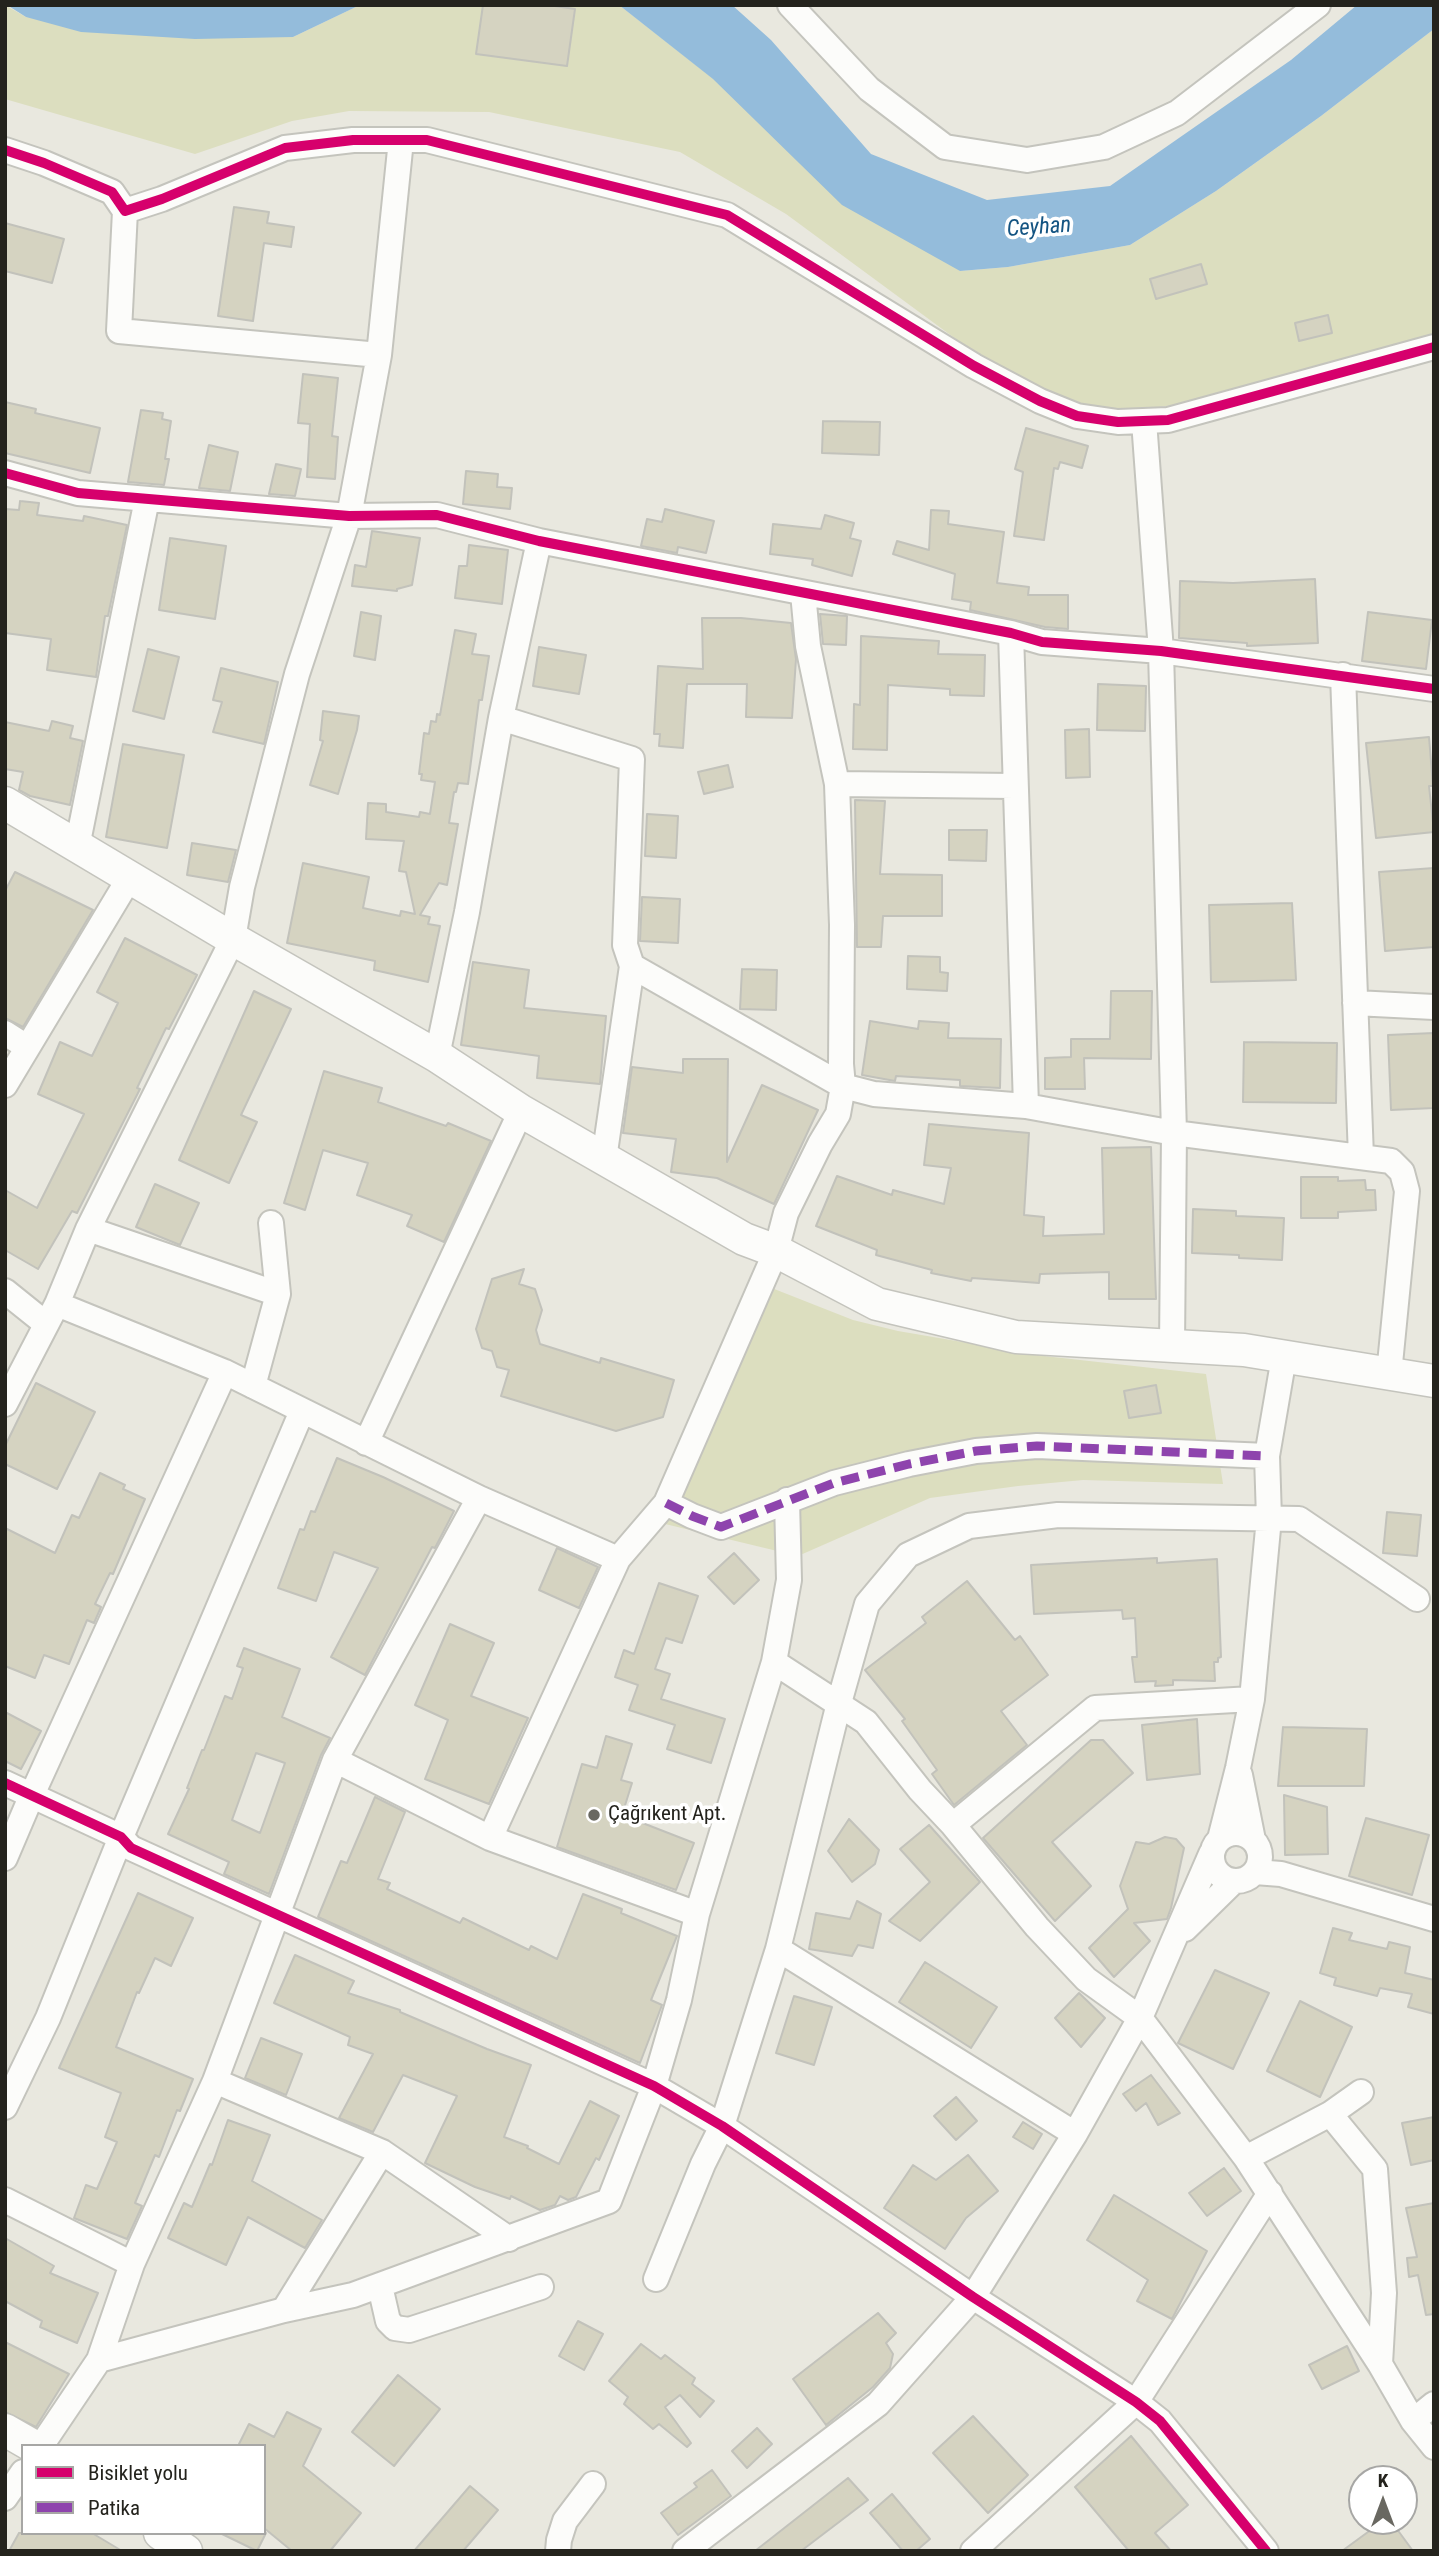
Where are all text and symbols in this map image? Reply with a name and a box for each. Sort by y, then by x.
water label: Ceyhan [1006,212,1072,244]
place label: Çağrıkent Apt. [608,1802,726,1828]
marker: Çağrıkent Apt. [586,1807,602,1823]
legend [21,2444,266,2535]
text: Bisiklet yolu [88,2461,188,2485]
north arrow [1348,2465,1418,2535]
text: K [1378,2469,1388,2492]
text: Patika [88,2496,140,2520]

